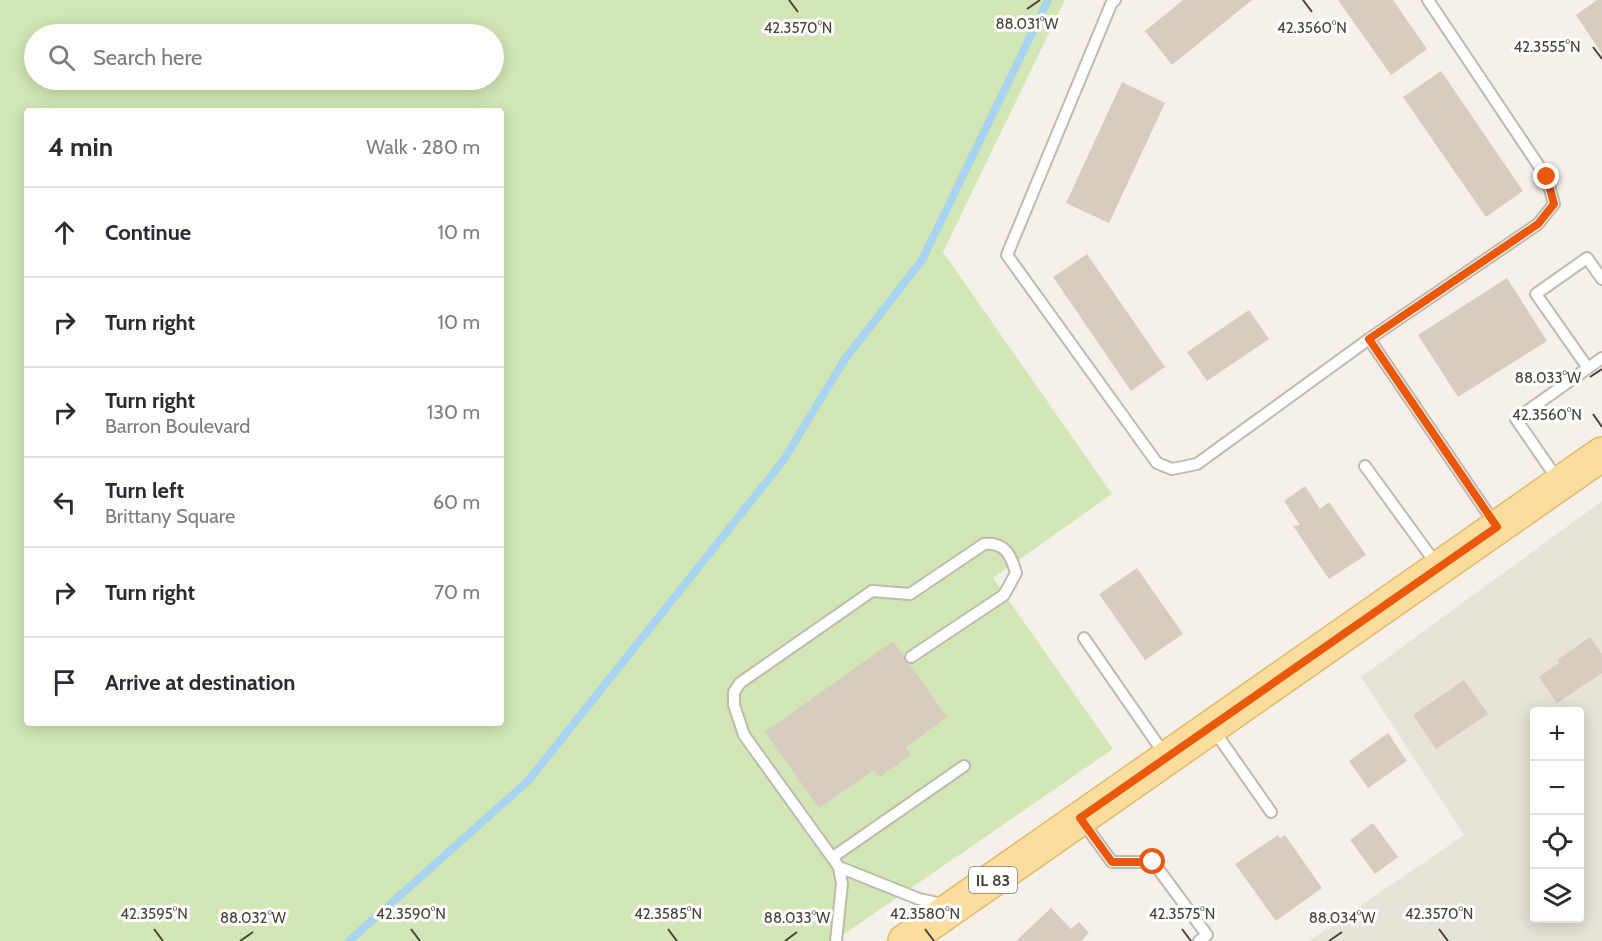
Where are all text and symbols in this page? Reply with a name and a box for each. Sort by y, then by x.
text: 88.031°W [995,15,1059,33]
text: 42.3570°N [764,19,832,37]
text: 42.3560°N [1277,19,1347,37]
search box [24,24,504,90]
text: 42.3555°N [1513,38,1581,56]
icon: search [45,41,78,74]
text: Search here [93,44,202,71]
text: 4 min [48,131,113,163]
text: Walk · 280 m [366,135,480,159]
route end [1533,163,1559,189]
icon: ahead [48,216,81,249]
text: Continue [105,219,191,246]
text: 10 m [437,220,480,244]
icon: right [48,306,81,339]
text: Turn right [105,309,195,336]
text: 10 m [437,310,480,334]
text: 88.033°W [1515,369,1582,387]
text: Turn right [105,387,195,414]
icon: right [48,396,81,429]
text: 130 m [427,400,480,424]
text: 42.3560°N [1512,406,1582,424]
text: Barron Boulevard [105,414,250,438]
text: Turn left [105,477,184,504]
icon: left [48,486,81,519]
text: 60 m [433,490,480,514]
text: Brittany Square [105,504,235,528]
icon: right [48,576,81,609]
text: Turn right [105,579,195,606]
text: 70 m [434,580,480,604]
icon: arrive [48,666,81,699]
text: Arrive at destination [105,669,295,696]
map controls [1530,707,1584,923]
button: + [1530,707,1584,761]
button: − [1530,761,1584,815]
button: locate [1530,815,1584,869]
route start [1139,848,1165,874]
road number: IL 83 [969,867,1017,893]
button: layers [1530,869,1584,923]
text: 42.3595°N [120,905,188,923]
text: 42.3590°N [376,905,446,923]
text: 42.3585°N [634,905,702,923]
text: 42.3580°N [890,905,960,923]
text: 42.3575°N [1149,905,1215,923]
text: 42.3570°N [1405,905,1473,923]
text: 88.032°W [220,909,287,927]
text: 88.033°W [764,909,831,927]
text: 88.034°W [1309,909,1376,927]

